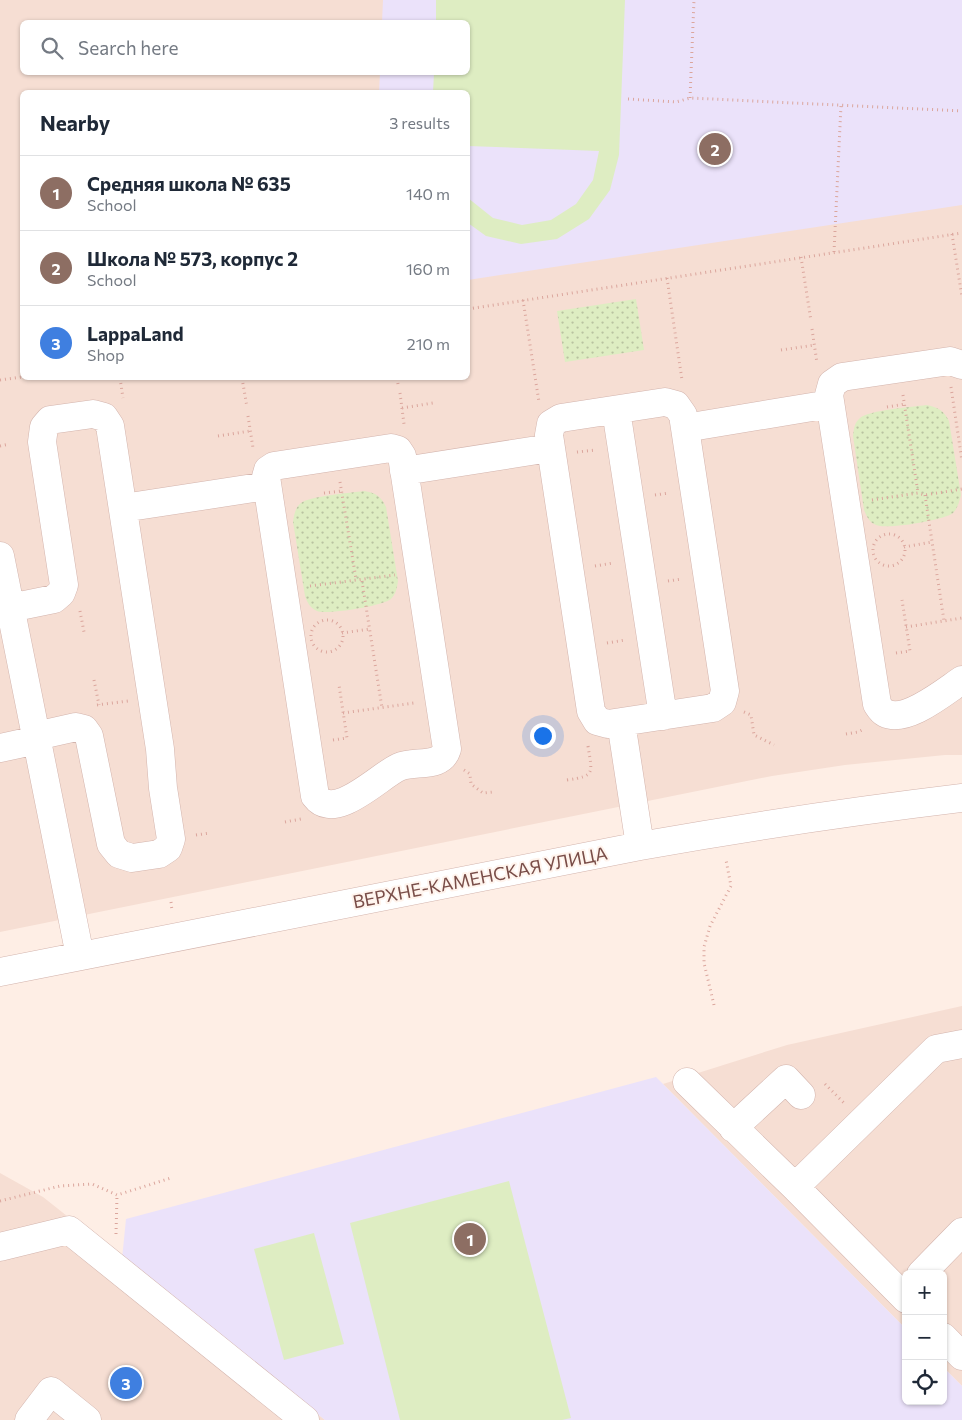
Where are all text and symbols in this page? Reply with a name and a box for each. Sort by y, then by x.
search box [20,20,470,75]
icon: search [38,34,66,62]
text: Search here [78,36,178,59]
text: Nearby [40,110,110,135]
text: 3 results [389,113,450,132]
pin: 2 [699,130,731,168]
text: Средняя школа № 635 [87,172,291,195]
text: 1 [52,184,60,203]
text: 140 m [406,184,450,203]
text: School [87,195,137,214]
text: Школа № 573, корпус 2 [87,247,298,270]
text: 2 [51,259,61,278]
text: 160 m [406,259,450,278]
text: School [87,270,137,289]
text: LappaLand [87,322,184,345]
text: 3 [51,334,61,353]
text: 210 m [407,334,450,353]
text: Shop [87,345,125,364]
your location [530,723,556,749]
street label: ВЕРХНЕ-КАМЕНСКАЯ УЛИЦА [351,841,609,913]
pin: 1 [454,1220,486,1258]
map controls [902,1270,947,1405]
button: + [902,1270,947,1315]
button: − [902,1315,947,1360]
button: locate [902,1360,947,1405]
pin: 3 [110,1364,142,1402]

